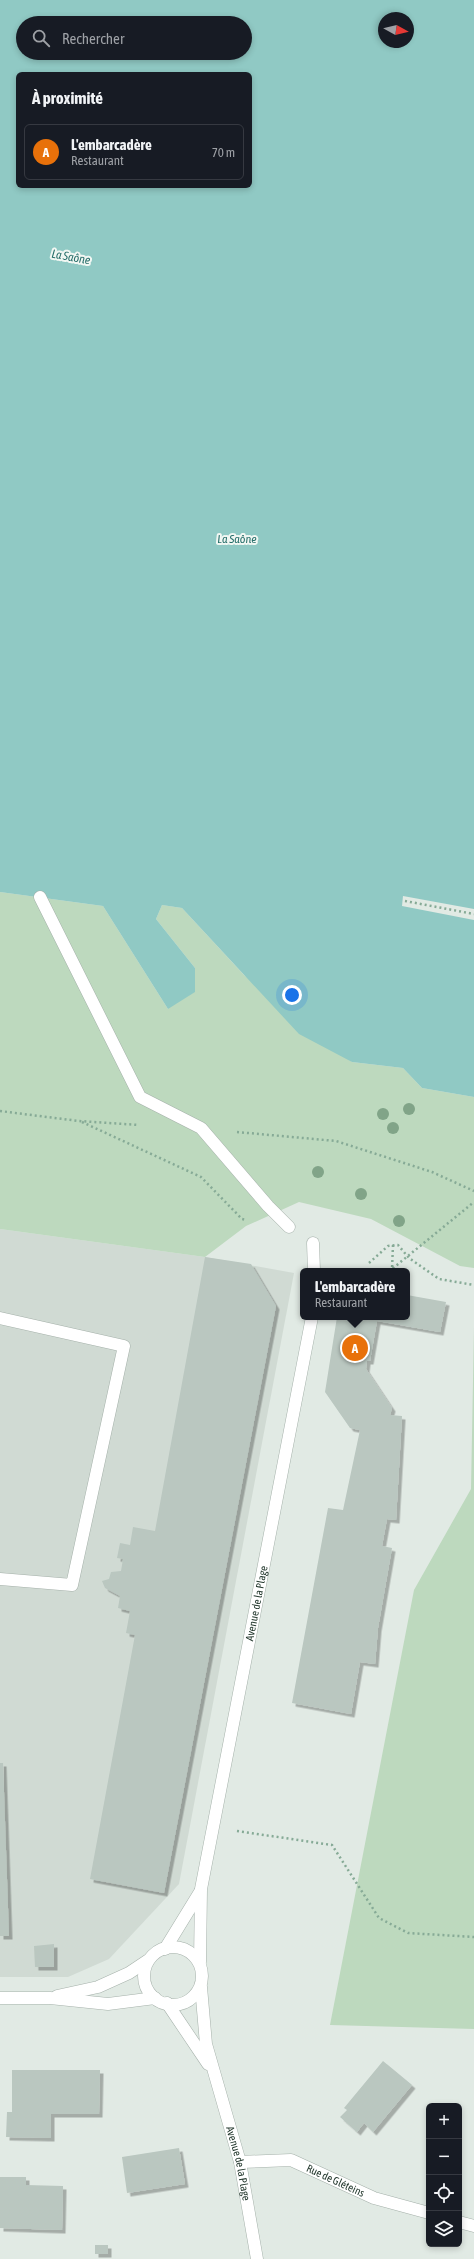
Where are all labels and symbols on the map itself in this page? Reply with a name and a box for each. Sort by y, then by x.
north arrow [378,12,414,48]
water label: La Saône [50,247,92,267]
water label: La Saône [217,532,257,546]
your location [282,985,302,1005]
pin: A [342,1333,368,1363]
street label: Avenue de la Plage [243,1565,270,1642]
street label: Avenue de la Plage [224,2125,253,2202]
street label: Rue de Gléteins [305,2162,367,2199]

